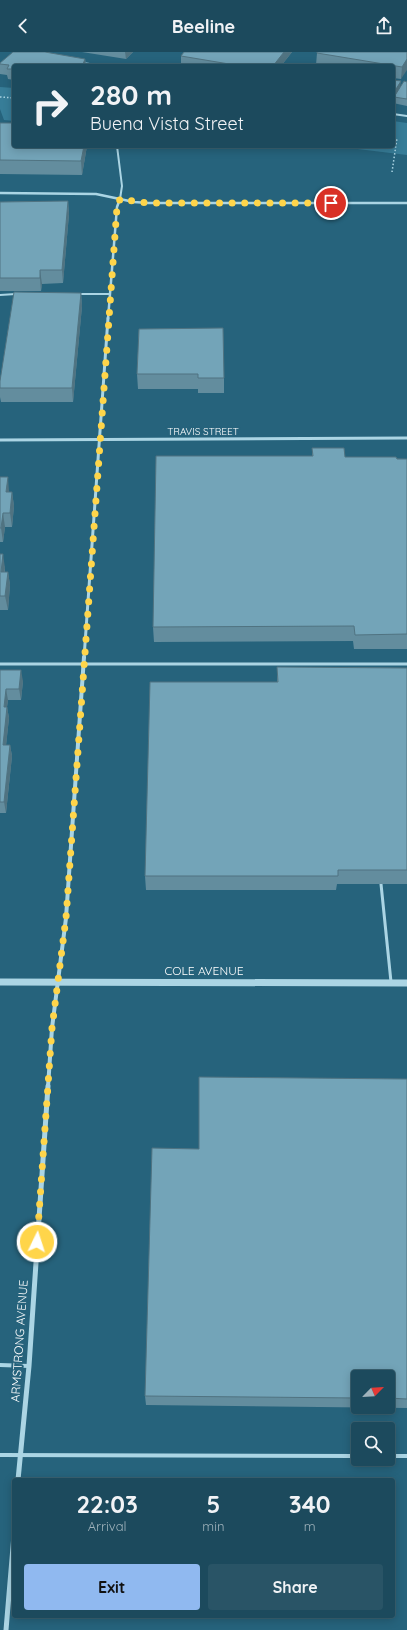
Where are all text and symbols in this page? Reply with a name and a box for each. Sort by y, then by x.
icon: back [12,15,34,37]
text: Beeline [172,15,235,38]
icon: share [373,15,395,37]
text: 280 m [90,77,172,112]
icon: right [24,80,76,132]
text: Buena Vista Street [90,112,244,135]
pin [314,186,348,220]
icon: arrive [320,192,342,214]
street label: TRAVIS STREET [167,425,239,438]
street label: COLE AVENUE [164,963,244,978]
position arrow [16,1221,58,1263]
street label: ARMSTRONG AVENUE [7,1279,31,1403]
north arrow [351,1370,395,1414]
map controls [351,1370,395,1466]
button: search [351,1422,395,1466]
text: 22:03 [76,1489,138,1519]
text: 5 [206,1489,220,1519]
text: 340 [289,1489,331,1519]
text: Arrival [88,1518,127,1534]
text: min [202,1518,224,1534]
text: m [304,1518,316,1534]
button: Exit [24,1564,200,1610]
button: Share [208,1564,383,1610]

